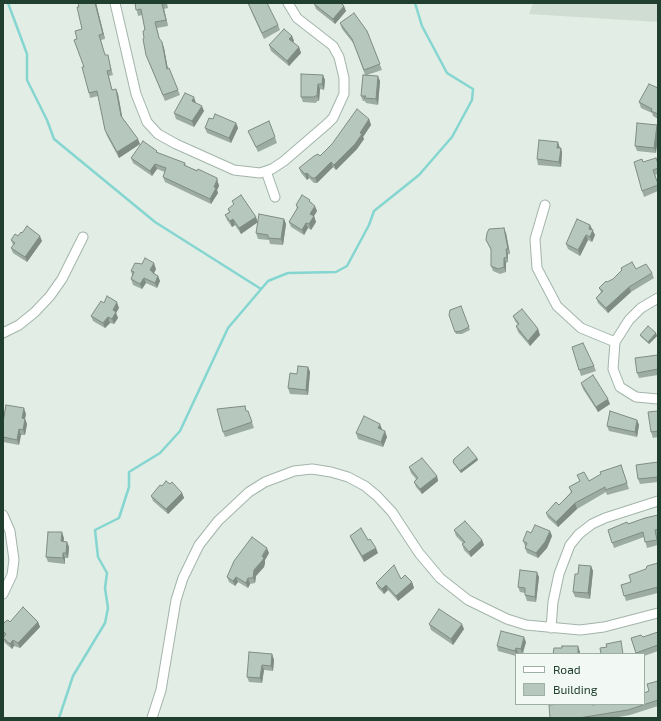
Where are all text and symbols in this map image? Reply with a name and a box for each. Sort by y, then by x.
legend [515,653,645,705]
text: Road [553,662,581,676]
text: Building [553,682,597,696]

